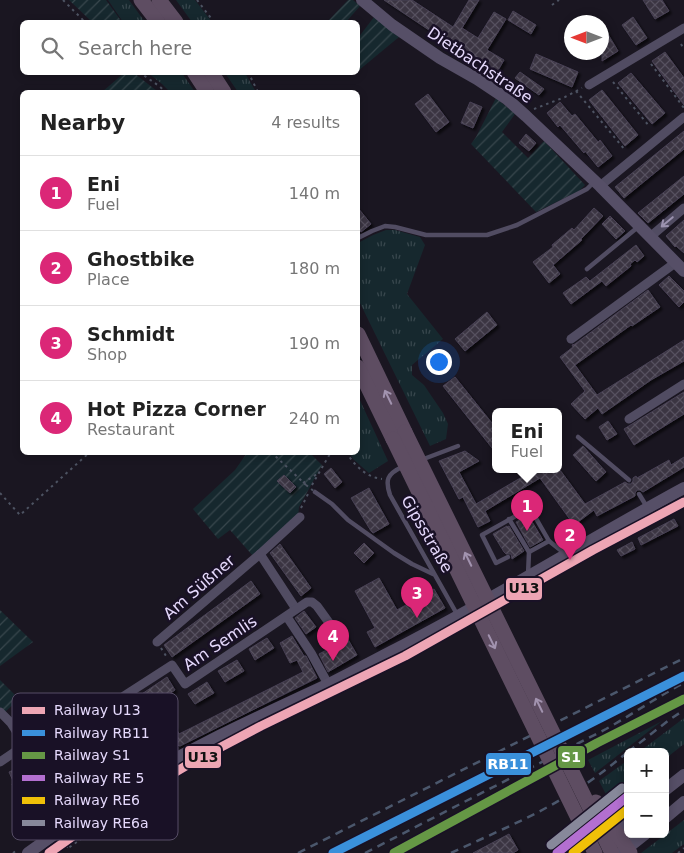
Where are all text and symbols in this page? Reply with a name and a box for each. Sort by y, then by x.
north arrow [564,15,609,60]
search box [20,20,360,75]
street label: Dietbachstraße [424,23,536,107]
icon: search [38,34,66,62]
text: Search here [78,37,192,59]
text: Nearby [40,111,125,135]
text: 4 results [271,113,340,132]
text: Eni [87,173,120,195]
text: 1 [50,184,62,203]
text: 140 m [289,184,340,203]
text: Fuel [87,195,120,214]
one-way arrow [660,217,673,228]
text: Ghostbike [87,248,195,270]
text: 2 [50,259,62,278]
text: 180 m [289,259,340,278]
text: Place [87,270,130,289]
text: Schmidt [87,323,174,345]
text: 3 [50,334,62,353]
text: 190 m [289,334,340,353]
text: Shop [87,345,127,364]
your location [426,349,452,375]
one-way arrow [383,390,392,405]
text: Hot Pizza Corner [87,398,266,420]
popup [492,408,562,473]
text: 4 [50,409,62,428]
text: 240 m [289,409,340,428]
text: Restaurant [87,420,175,439]
text: Eni [510,420,544,442]
text: Fuel [510,442,543,461]
pin: 1 [511,490,543,531]
street label: Gipsstraße [397,492,457,576]
pin: 2 [554,519,586,560]
street label: Am Süßner [159,551,239,623]
one-way arrow [463,552,472,567]
pin: 3 [401,577,433,618]
line badge: U13 [505,577,543,601]
text: U13 [509,580,539,596]
street label: Am Semlis [180,612,260,674]
pin: 4 [317,620,349,661]
one-way arrow [487,634,497,649]
legend [12,693,178,840]
one-way arrow [534,698,543,713]
text: Railway U13 [54,702,141,718]
text: Railway RB11 [54,725,150,741]
line badge: U13 [184,745,222,769]
line badge: S1 [557,745,586,769]
text: Railway S1 [54,747,130,763]
map controls [624,748,669,838]
button: + [624,748,669,793]
text: U13 [188,749,218,765]
text: S1 [561,749,581,765]
line badge: RB11 [485,752,532,776]
text: RB11 [488,756,528,772]
text: Railway RE 5 [54,770,144,786]
text: Railway RE6 [54,792,140,808]
button: − [624,793,669,838]
text: Railway RE6a [54,815,149,831]

